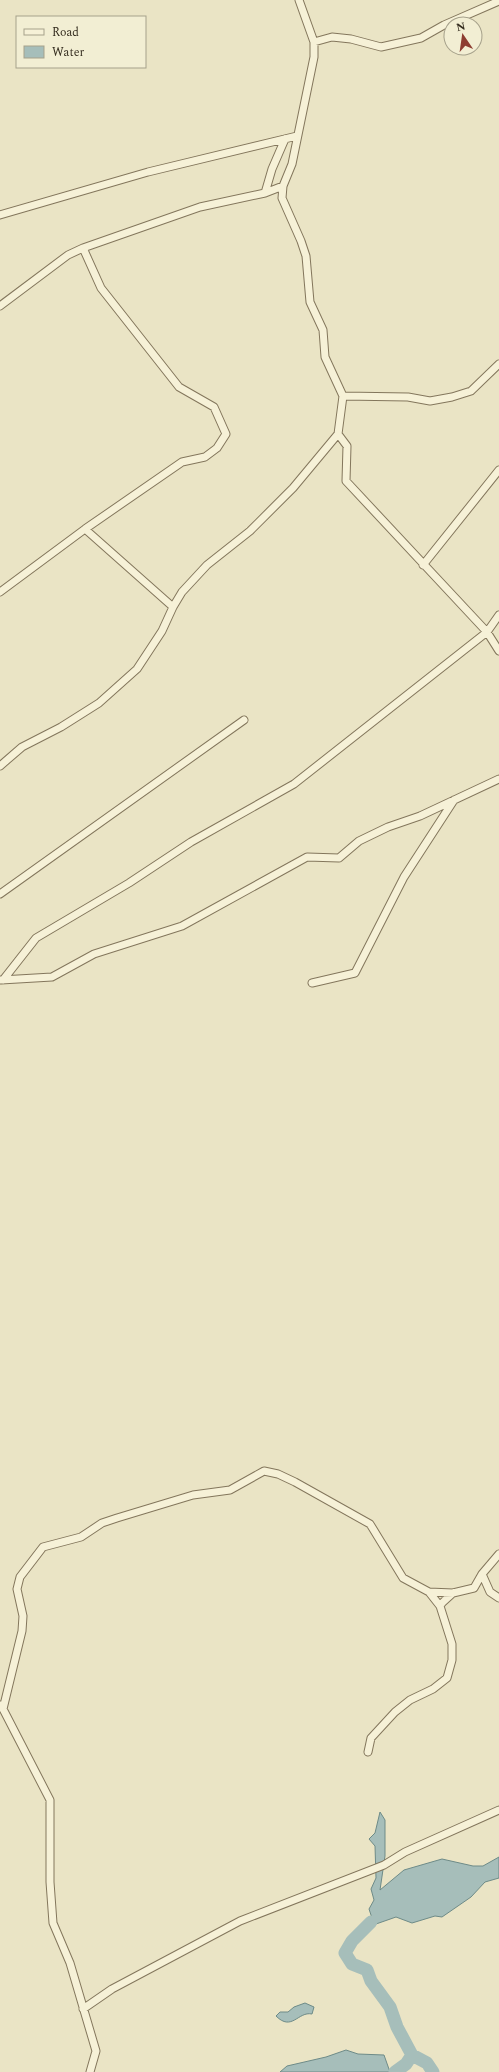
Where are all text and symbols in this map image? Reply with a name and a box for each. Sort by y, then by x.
legend [16,16,146,68]
north arrow [443,16,483,56]
text: N [455,17,467,36]
text: Road [52,23,79,42]
text: Water [52,43,84,62]

